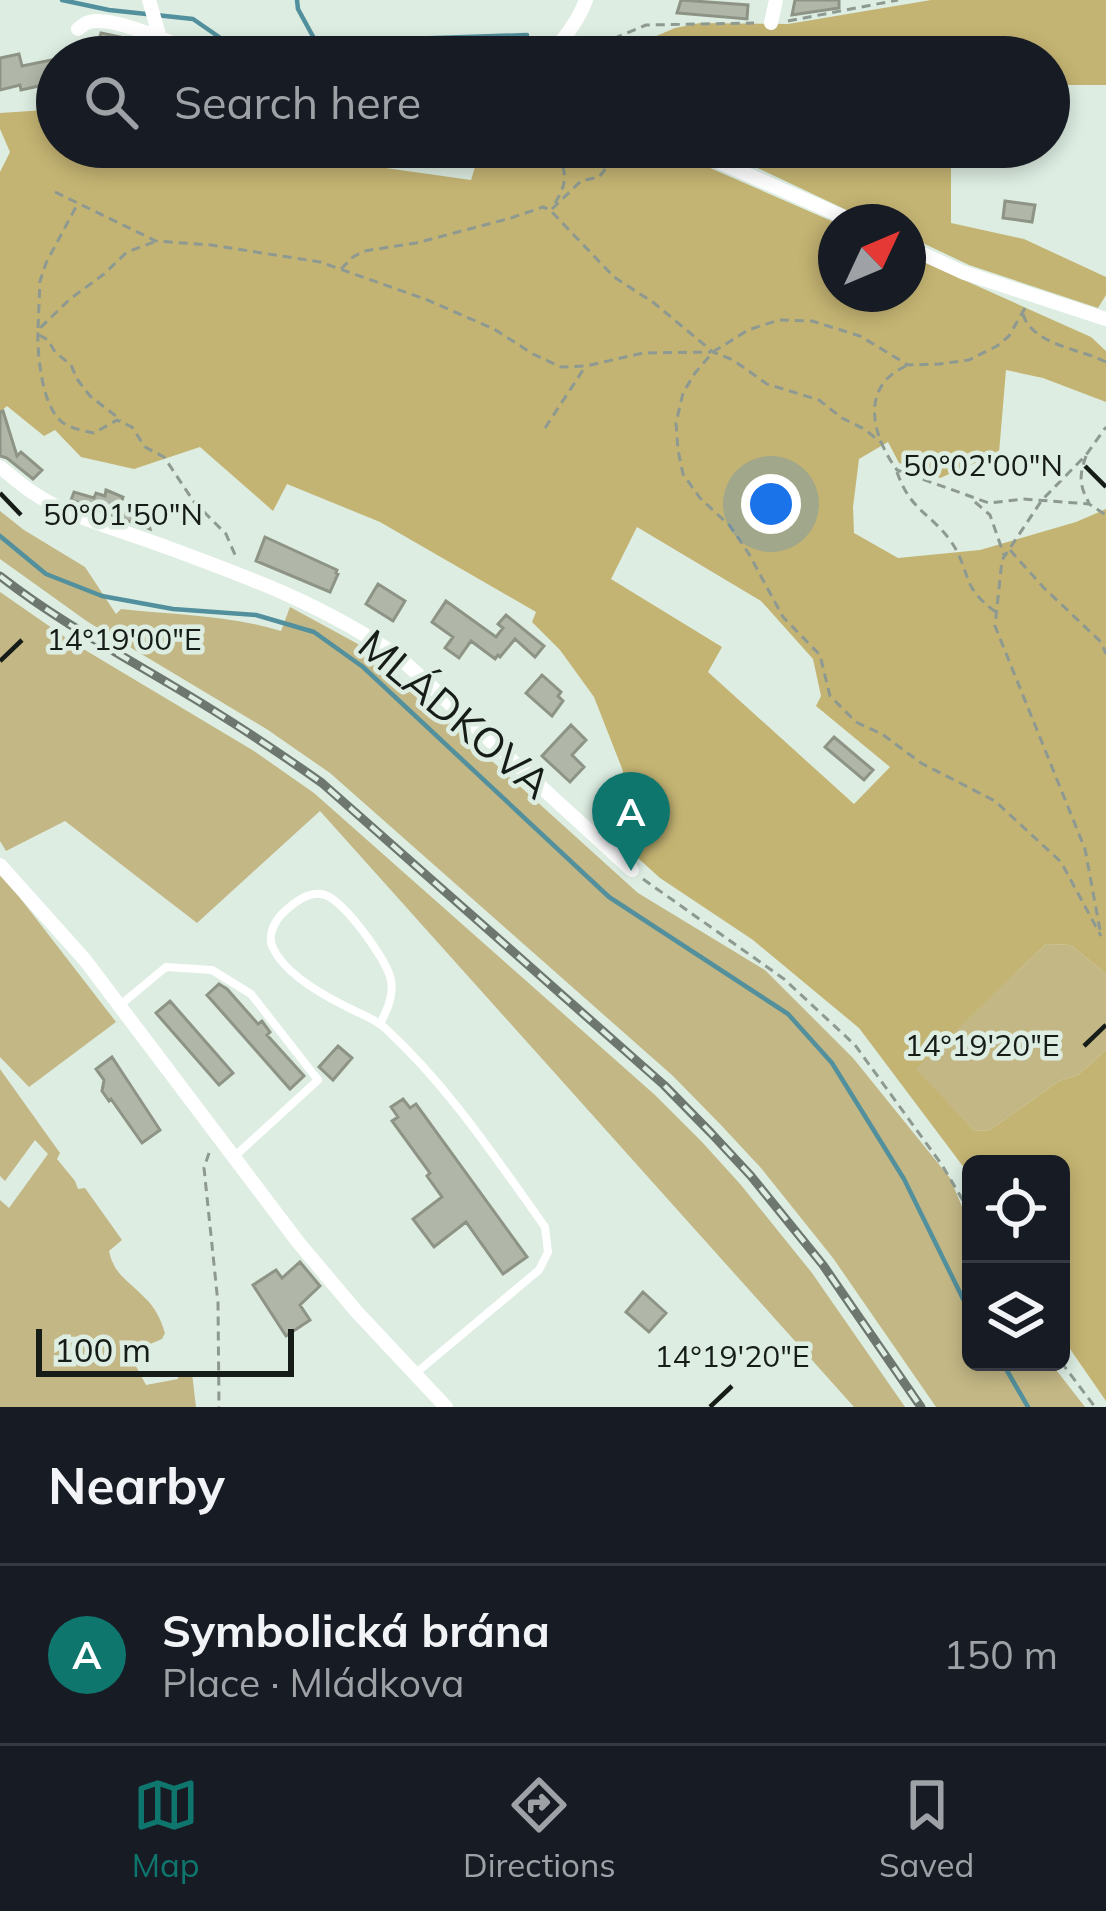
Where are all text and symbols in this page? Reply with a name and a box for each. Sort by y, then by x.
search box [36,36,1070,168]
icon: search [78,69,144,135]
text: Search here [174,74,421,130]
north arrow [818,204,926,312]
text: 50°02'00"N [903,446,1063,484]
your location [741,474,801,534]
text: 50°01'50"N [43,495,203,533]
street label: MLÁDKOVA [348,618,563,810]
text: 14°19'00"E [46,620,202,658]
pin: A [592,772,670,871]
text: 14°19'20"E [904,1026,1060,1064]
map controls [962,1155,1070,1371]
button: locate [962,1155,1070,1263]
button: layers [962,1263,1070,1371]
scale bar [36,1323,294,1376]
text: 100 m [54,1329,151,1370]
text: 14°19'20"E [654,1337,810,1375]
text: Nearby [48,1453,225,1517]
text: Symbolická brána [162,1602,550,1658]
text: A [72,1630,102,1679]
text: 150 m [943,1630,1058,1679]
text: Place · Mládkova [162,1658,464,1707]
tab: Map [132,1772,200,1885]
tab: Directions [463,1772,616,1885]
tab: Saved [879,1772,974,1885]

